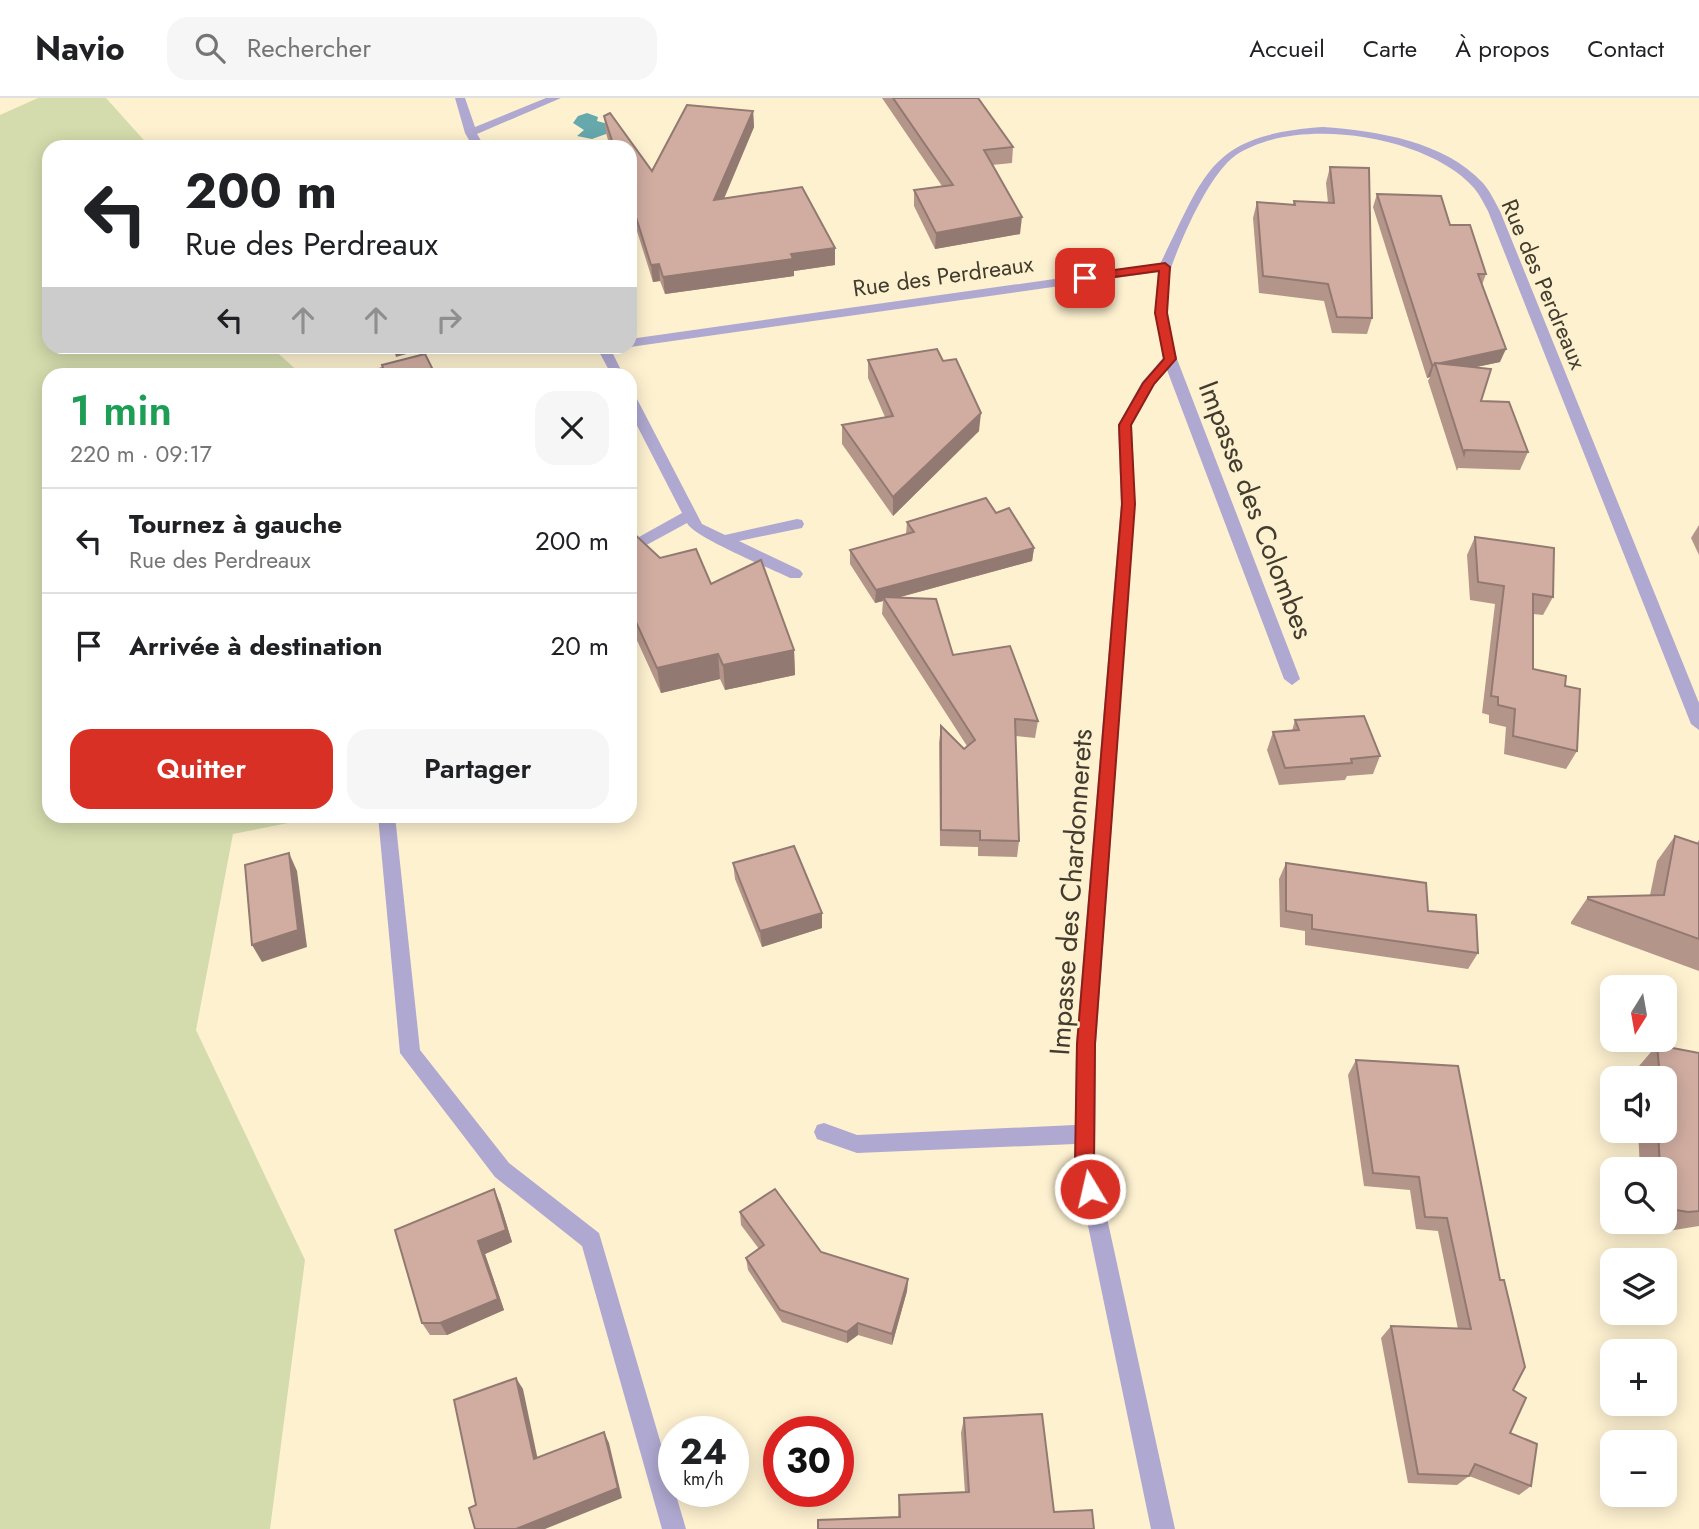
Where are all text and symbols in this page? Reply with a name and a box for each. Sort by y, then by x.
search box [167,17,657,80]
text: Navio [35,25,125,72]
icon: search [191,29,229,67]
text: Rechercher [247,29,371,67]
text: Accueil [1249,31,1325,66]
text: Carte [1363,31,1417,66]
text: À propos [1455,31,1549,66]
text: Contact [1587,31,1664,66]
text: 200 m [185,156,337,226]
icon: left [70,168,161,259]
street label: Rue des Perdreaux [1493,194,1595,375]
text: Rue des Perdreaux [185,221,438,267]
street label: Rue des Perdreaux [851,246,1036,305]
pin [1055,248,1115,308]
icon: arrive [1066,259,1104,297]
icon: left [211,301,249,339]
icon: ahead [284,301,322,339]
icon: ahead [357,301,395,339]
icon: right [430,301,468,339]
street label: Impasse des Colombes [1188,375,1324,645]
text: 1 min [70,380,172,441]
button: close [535,391,609,465]
text: 220 m · 09:17 [70,437,212,471]
text: Tournez à gauche [129,505,342,543]
icon: left [70,522,108,560]
text: 200 m [535,522,609,560]
text: Rue des Perdreaux [129,543,311,577]
icon: arrive [70,627,108,665]
text: Arrivée à destination [129,627,382,665]
text: 20 m [551,627,609,665]
street label: Impasse des Chardonnerets [1039,727,1103,1057]
button: Quitter [70,729,333,809]
button: Partager [347,729,609,809]
north arrow [1600,975,1676,1052]
map controls [1600,975,1677,1507]
button: sound [1600,1066,1677,1143]
position arrow [1053,1152,1127,1226]
button: search [1600,1157,1677,1234]
button: layers [1600,1248,1677,1325]
button: + [1600,1339,1677,1416]
speed limit sign: 30 [763,1416,854,1507]
text: 24 [680,1427,727,1477]
button: − [1600,1430,1677,1507]
text: km/h [683,1466,724,1492]

